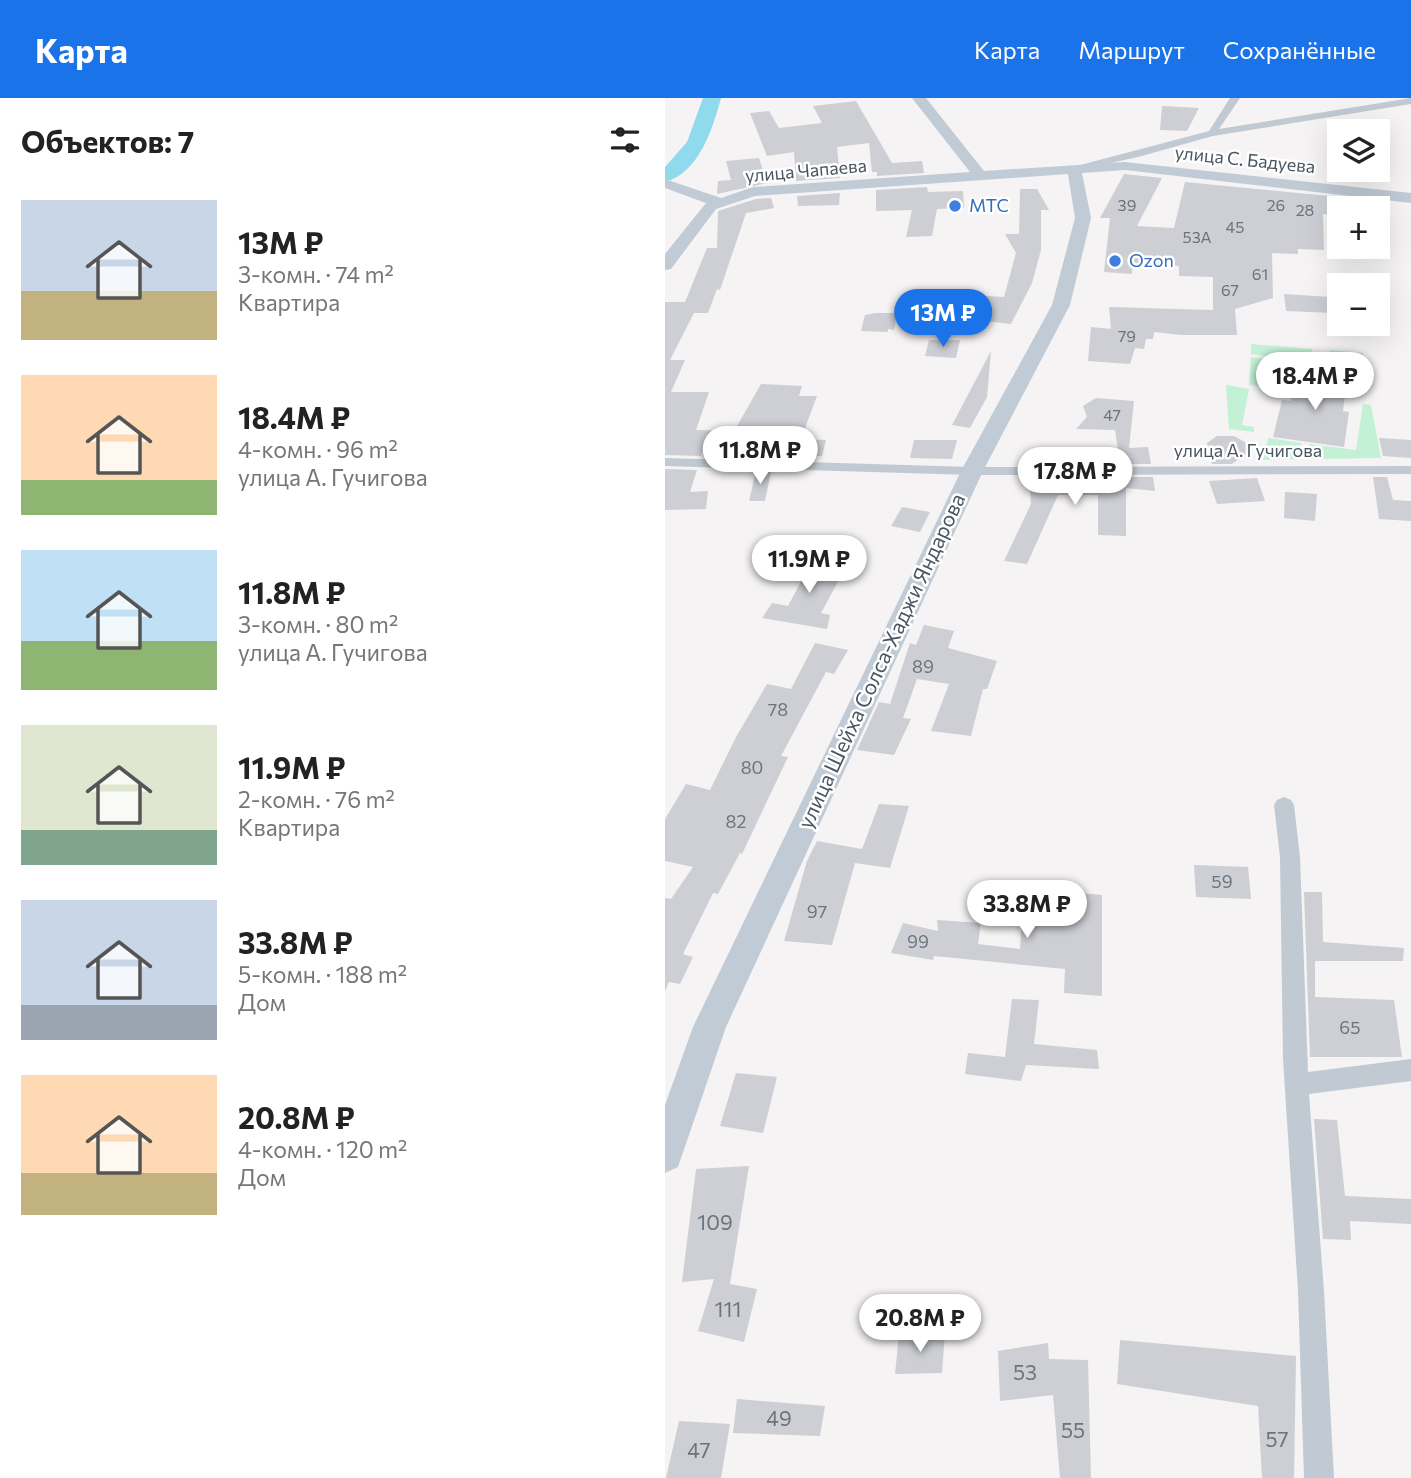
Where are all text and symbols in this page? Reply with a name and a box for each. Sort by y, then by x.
text: Карта [35,29,128,70]
text: Карта [974,35,1040,64]
text: Маршрут [1078,35,1185,64]
text: Сохранённые [1223,35,1376,64]
map controls [1327,119,1390,336]
button: layers [1327,119,1390,182]
icon: filters [606,121,644,159]
text: Объектов: 7 [21,122,194,159]
street label: улица С. Бадуева [1174,141,1316,177]
street label: улица Чапаева [744,154,868,186]
place label: МТС [969,194,1009,216]
house number: 39 [1118,195,1136,214]
house number: 26 [1267,195,1285,214]
button: + [1327,196,1390,259]
marker: МТС [947,198,963,214]
house number: 28 [1296,200,1314,219]
house number: 45 [1226,217,1244,236]
text: 13M ₽ [238,223,323,260]
house number: 53А [1183,227,1212,246]
icon: home [77,228,161,312]
place label: Ozon [1129,249,1174,271]
marker: Ozon [1107,253,1123,269]
text: 3-комн. · 74 m² [238,260,394,288]
house number: 61 [1252,264,1268,283]
button: − [1327,273,1390,336]
house number: 67 [1221,280,1239,299]
text: Квартира [238,288,340,316]
pin: 13M ₽ [894,289,992,349]
text: 13M ₽ [910,298,976,326]
house number: 79 [1118,326,1136,345]
pin: 18.4M ₽ [1250,352,1380,412]
text: 18.4M ₽ [1272,361,1358,389]
text: 18.4M ₽ [238,398,350,435]
icon: home [77,403,161,487]
house number: 47 [1103,405,1121,424]
pin: 11.8M ₽ [695,426,825,486]
text: 4-комн. · 96 m² [238,435,398,463]
text: 11.8M ₽ [719,435,801,463]
street label: улица А. Гучигова [1174,439,1322,461]
pin: 17.8M ₽ [1010,448,1140,507]
text: 17.8M ₽ [1034,456,1116,484]
text: улица А. Гучигова [238,463,428,491]
street label: улица Шейха Солса-Хаджи Яндарова [792,489,969,832]
pin: 11.9M ₽ [744,536,874,595]
text: 11.9M ₽ [768,544,850,572]
text: 11.8M ₽ [238,573,346,610]
icon: home [77,578,161,662]
text: 3-комн. · 80 m² [238,610,398,638]
text: улица А. Гучигова [238,638,428,666]
house number: 89 [912,655,934,677]
house number: 78 [768,698,788,720]
text: 11.9M ₽ [238,748,346,785]
icon: home [77,753,161,837]
house number: 80 [741,756,763,778]
text: 2-комн. · 76 m² [238,785,395,813]
house number: 82 [726,810,746,832]
text: Квартира [238,813,340,841]
house number: 59 [1211,870,1233,892]
pin: 33.8M ₽ [962,880,1092,940]
text: 33.8M ₽ [983,889,1071,917]
house number: 97 [807,900,827,922]
text: 33.8M ₽ [238,923,353,960]
icon: home [77,928,161,1012]
house number: 99 [907,930,929,952]
text: 5-комн. · 188 m² [238,960,407,988]
text: Дом [238,988,286,1016]
house number: 65 [1339,1016,1361,1038]
text: 20.8M ₽ [238,1098,355,1135]
icon: home [77,1103,161,1187]
text: 4-комн. · 120 m² [238,1135,407,1163]
text: Дом [238,1163,286,1191]
house number: 109 [697,1209,733,1234]
pin: 20.8M ₽ [855,1294,985,1354]
house number: 111 [715,1296,741,1321]
text: 20.8M ₽ [875,1303,965,1331]
house number: 53 [1013,1359,1037,1384]
house number: 49 [766,1405,792,1430]
house number: 55 [1061,1417,1085,1442]
house number: 57 [1265,1426,1289,1451]
house number: 47 [687,1437,711,1462]

